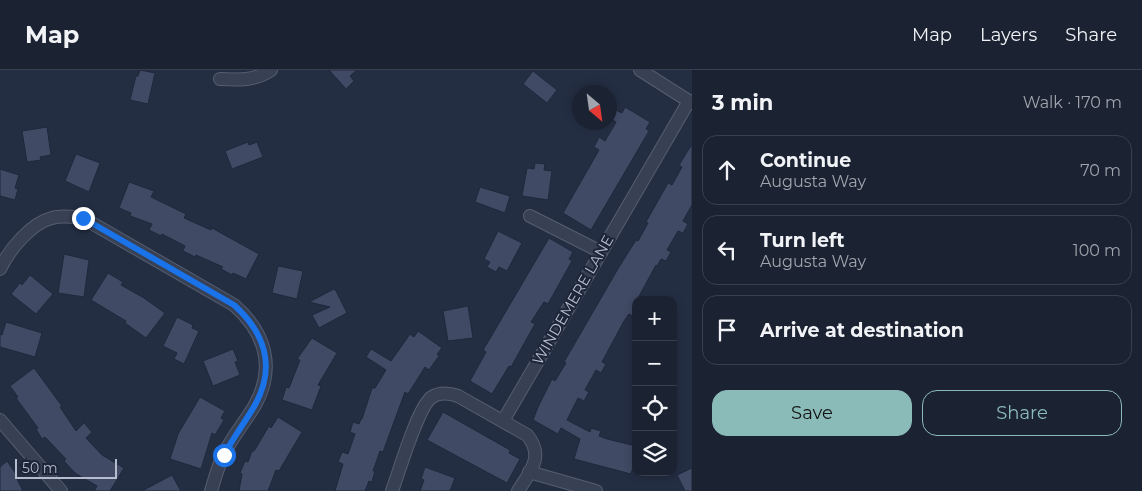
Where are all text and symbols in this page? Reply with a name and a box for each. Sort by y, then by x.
text: Map [25,20,79,49]
text: Map [912,24,952,46]
text: Layers [980,24,1037,46]
text: Share [1065,24,1117,46]
north arrow [572,85,617,130]
text: 3 min [712,90,773,115]
text: Walk · 170 m [1023,93,1122,112]
text: Continue [760,149,851,172]
icon: ahead [713,156,741,184]
text: 70 m [1080,161,1121,180]
text: Augusta Way [760,172,866,191]
route end [72,207,95,230]
text: Turn left [760,229,845,252]
street label: WINDEMERE LANE [528,232,617,368]
icon: left [713,236,741,264]
text: 100 m [1073,241,1121,260]
text: Augusta Way [760,252,866,271]
map controls [632,296,677,476]
button: + [632,296,677,341]
icon: arrive [713,316,741,344]
text: Arrive at destination [760,319,964,342]
button: − [632,341,677,386]
button: locate [632,386,677,431]
button: Save [712,390,912,436]
button: Share [922,390,1122,436]
button: layers [632,431,677,476]
route start [213,444,236,467]
scale bar [15,456,118,479]
text: 50 m [22,459,58,477]

